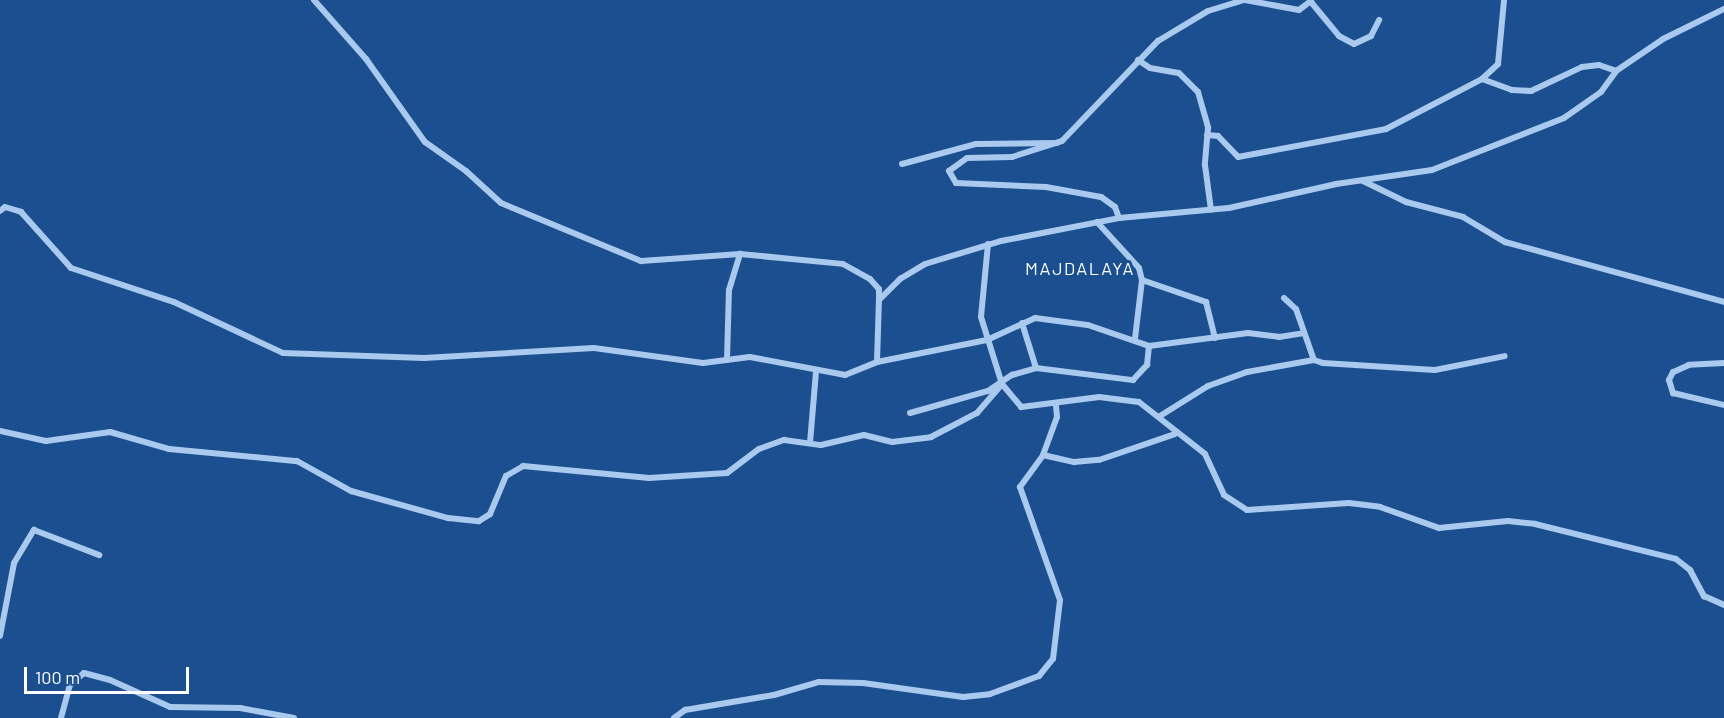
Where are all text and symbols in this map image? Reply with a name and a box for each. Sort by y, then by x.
district label: MAJDALAYA [1025,257,1135,279]
scale bar [27,655,192,693]
text: 100 m [35,666,80,688]

